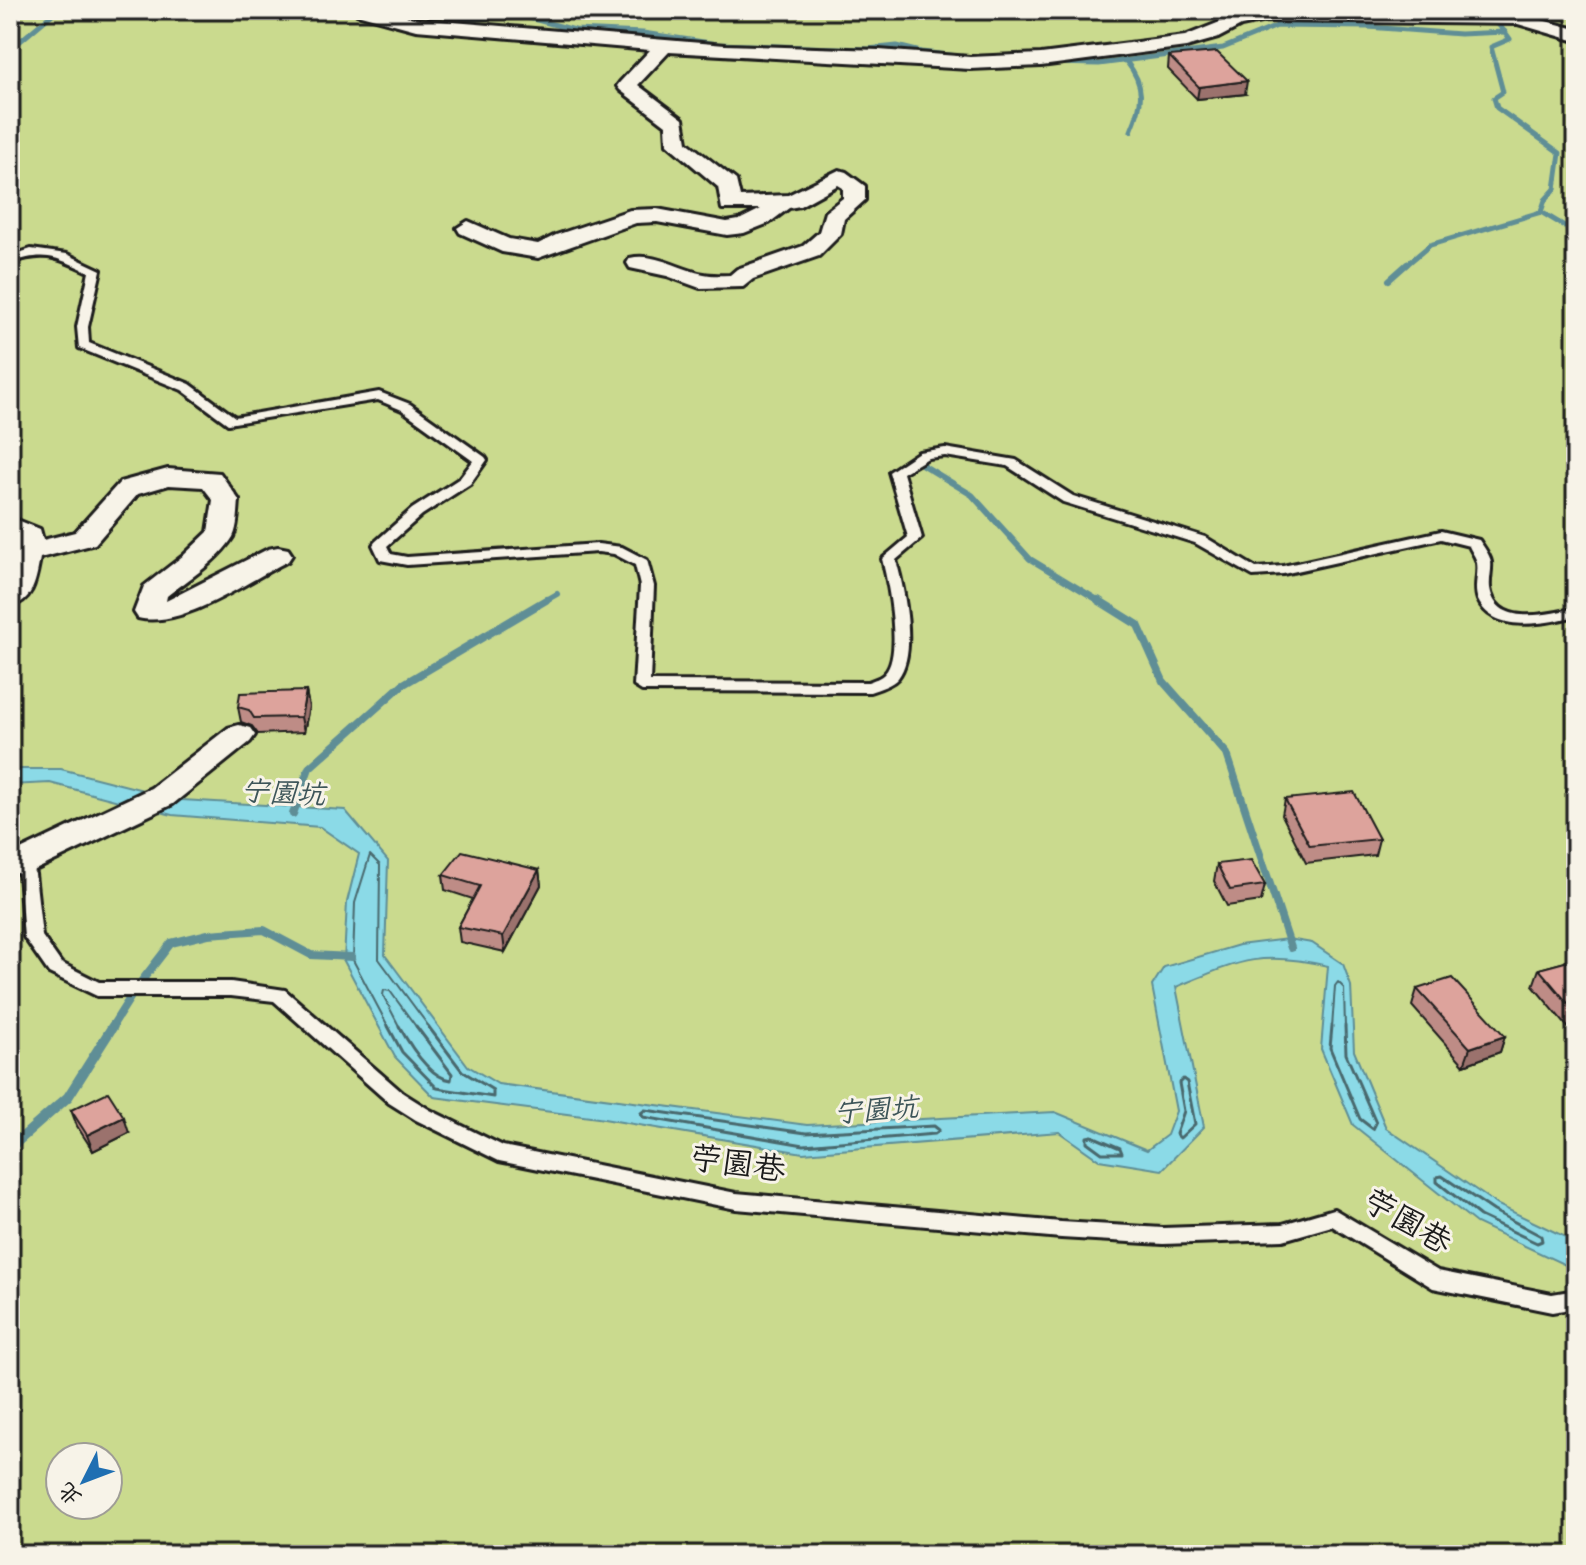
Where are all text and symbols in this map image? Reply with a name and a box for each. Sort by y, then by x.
water label: 宁園坑 [240,771,329,813]
water label: 宁園坑 [833,1087,922,1131]
street label: 苧園巷 [688,1135,789,1190]
street label: 苧園巷 [1356,1178,1461,1263]
north arrow [44,1441,124,1521]
text: 北 [51,1476,88,1513]

